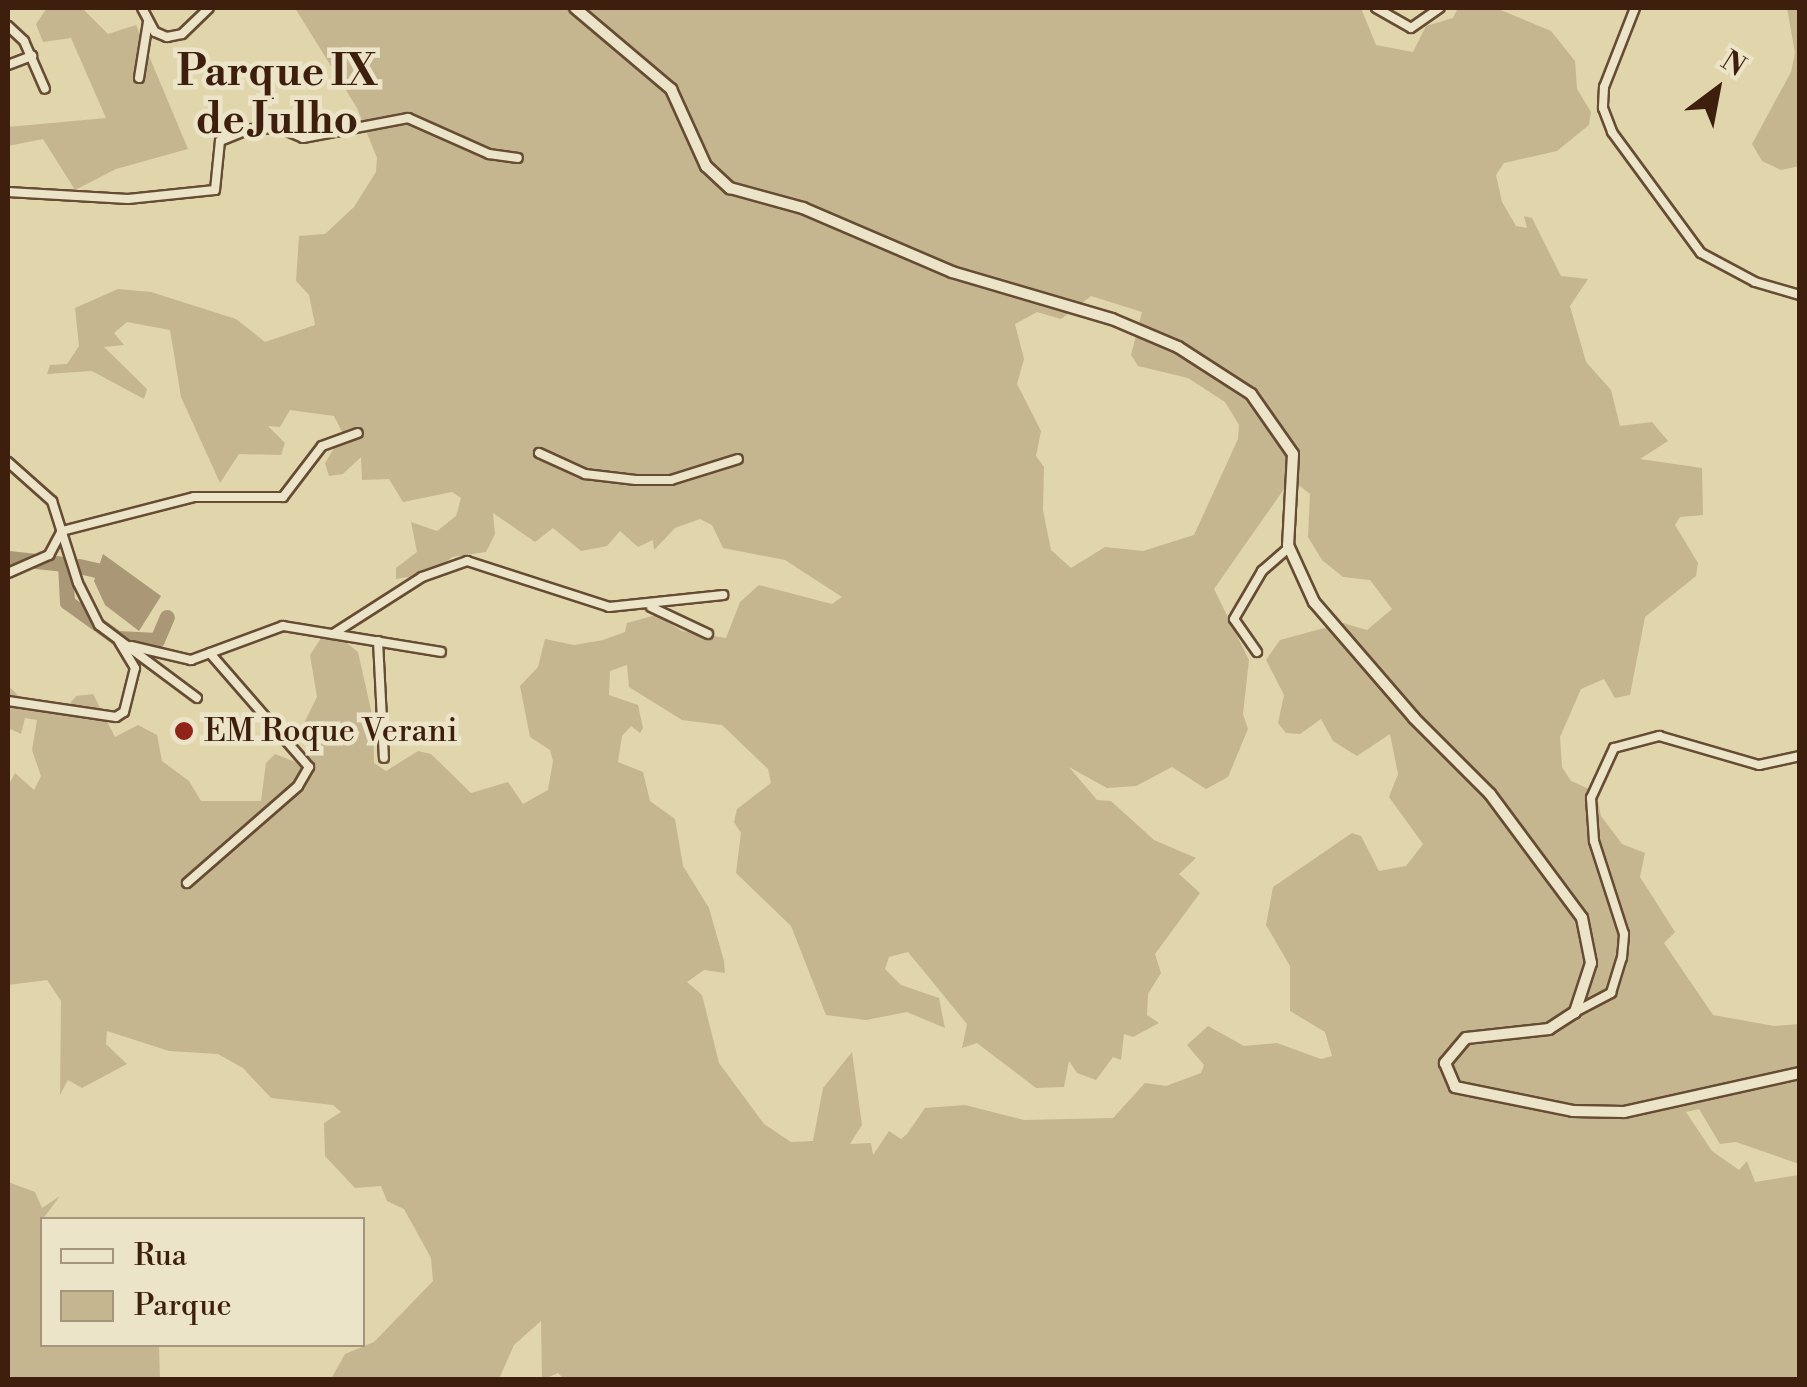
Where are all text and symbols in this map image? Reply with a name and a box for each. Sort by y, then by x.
north arrow [1667,40,1767,140]
text: N [1714,43,1752,85]
district label: Parque IX de Julho [177,48,377,146]
place label: EM Roque Verani [204,712,457,750]
marker: EM Roque Verani [173,720,195,742]
legend [40,1217,365,1347]
text: Rua [134,1237,187,1275]
text: Parque [134,1287,232,1325]

